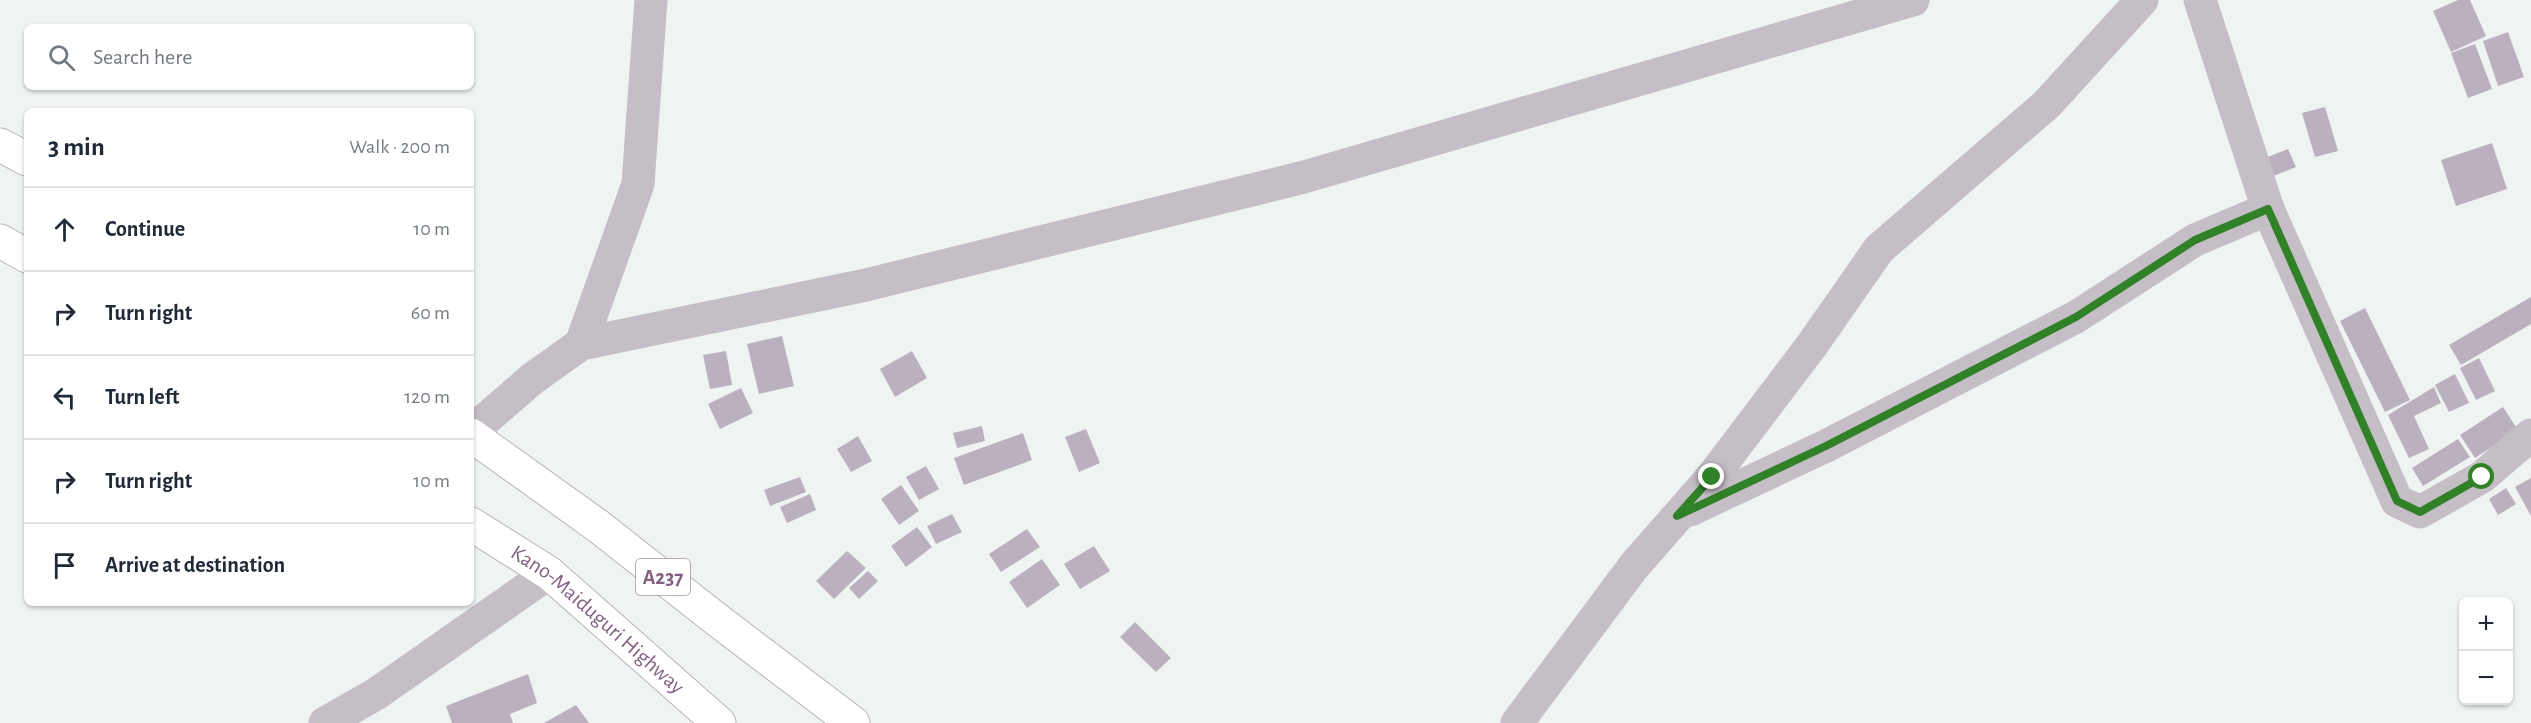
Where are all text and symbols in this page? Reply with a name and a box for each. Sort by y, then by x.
search box [24,24,474,90]
icon: search [45,41,78,74]
text: Search here [93,46,192,68]
text: 3 min [48,134,105,160]
text: Walk · 200 m [349,137,450,157]
icon: ahead [48,213,81,246]
text: Continue [105,218,185,240]
text: 10 m [413,219,450,239]
icon: right [48,297,81,330]
text: Turn right [105,302,192,324]
text: 60 m [411,303,450,323]
icon: left [48,381,81,414]
text: Turn left [105,386,179,408]
text: 120 m [404,387,450,407]
route end [1698,463,1724,489]
route start [2468,463,2494,489]
icon: right [48,465,81,498]
text: Turn right [105,470,192,492]
text: 10 m [413,471,450,491]
street label: Kano-Maiduguri Highway [507,541,689,698]
icon: arrive [48,549,81,582]
text: Arrive at destination [105,554,285,576]
road number: A237 [636,559,690,595]
map controls [2459,597,2513,705]
button: + [2459,597,2513,651]
button: − [2459,651,2513,705]

